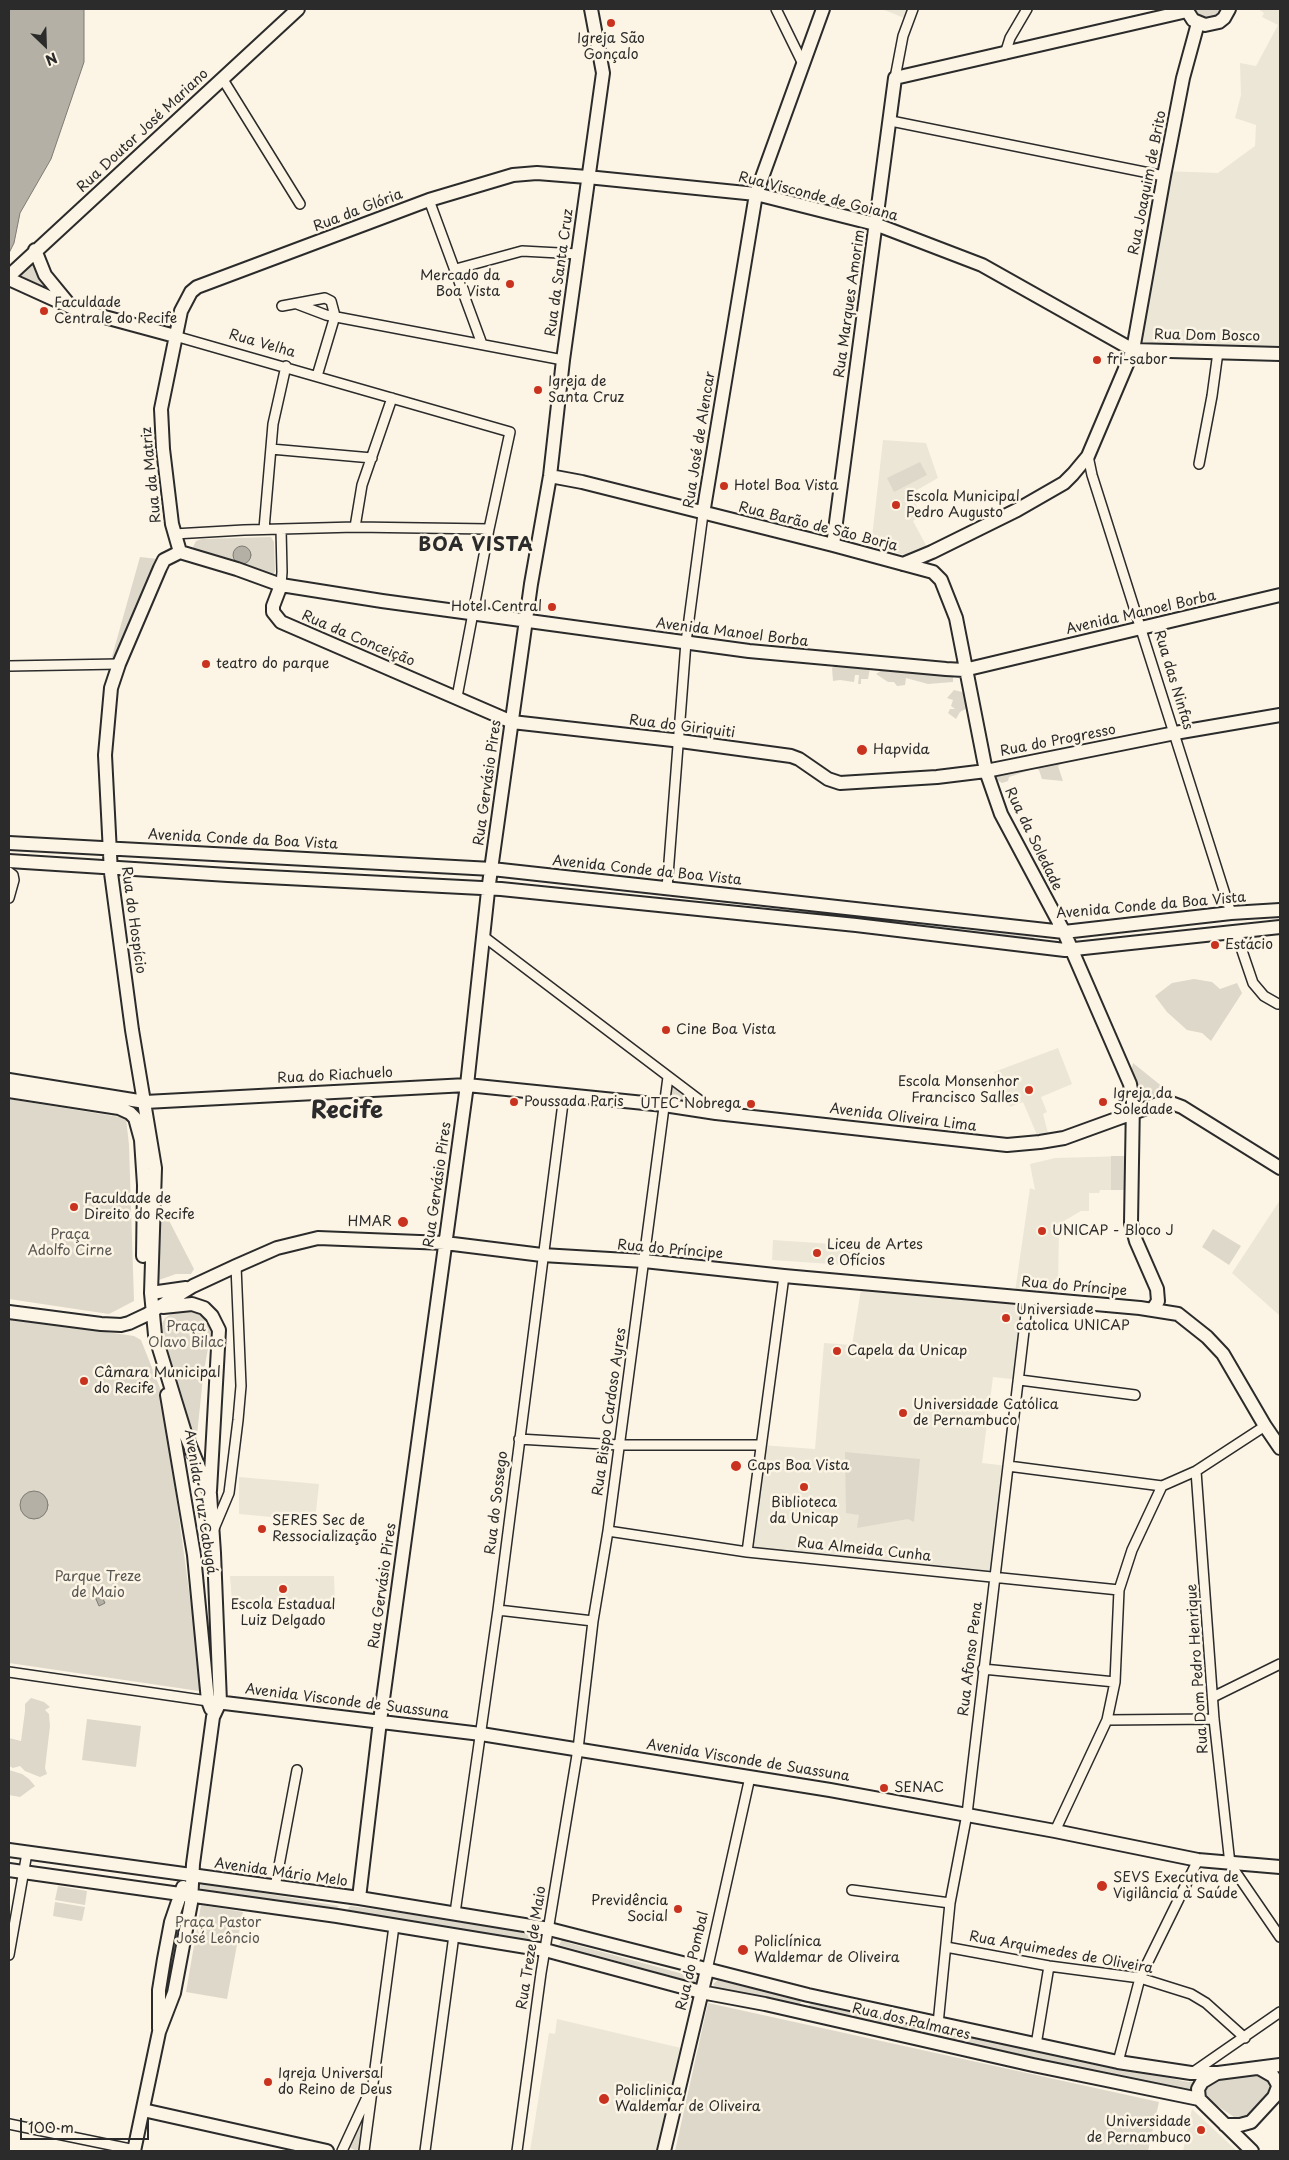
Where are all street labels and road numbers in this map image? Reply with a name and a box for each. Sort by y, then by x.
street label: Rua Doutor José Mariano [74,66,212,196]
street label: Rua Joaquim de Brito [1126,109,1170,257]
street label: Rua Visconde de Goiana [736,169,900,225]
street label: Rua da Glória [311,186,405,236]
street label: Rua da Santa Cruz [543,208,577,338]
street label: Rua Marques Amorim [831,229,869,379]
street label: Rua Velha [227,326,297,362]
street label: Rua Dom Bosco [1154,327,1260,345]
street label: Rua José de Alencar [681,370,719,510]
street label: Rua da Matriz [139,426,165,524]
street label: Rua Barão de São Borja [737,499,899,555]
street label: Avenida Manoel Borba [1064,588,1218,638]
street label: Rua da Conceição [299,608,417,670]
street label: Avenida Manoel Borba [655,615,809,651]
street label: Rua das Ninfas [1150,628,1196,732]
street label: Rua do Giriquiti [628,712,736,742]
street label: Rua Gervásio Pires [471,719,505,847]
street label: Rua do Progresso [999,722,1117,760]
street label: Rua da Soledade [1001,785,1065,893]
street label: Avenida Conde da Boa Vista [148,827,338,853]
street label: Avenida Conde da Boa Vista [552,853,742,889]
street label: Rua do Hospício [117,865,149,975]
street label: Avenida Conde da Boa Vista [1056,889,1246,923]
street label: Rua do Riachuelo [277,1065,393,1087]
street label: Avenida Oliveira Lima [829,1101,977,1135]
street label: Rua Gervásio Pires [421,1121,455,1249]
street label: Rua do Príncipe [616,1237,724,1263]
street label: Rua do Príncipe [1020,1274,1128,1300]
street label: Rua Bispo Cardoso Ayres [590,1327,630,1497]
street label: Avenida Cruz Cabugá [180,1428,220,1576]
street label: Rua do Sossego [482,1450,512,1556]
street label: Rua Gervásio Pires [366,1522,400,1650]
street label: Rua Almeida Cunha [796,1535,932,1565]
street label: Rua Dom Pedro Henrique [1184,1583,1212,1755]
street label: Rua Afonso Pena [956,1601,986,1717]
street label: Avenida Visconde de Suassuna [244,1681,450,1723]
street label: Avenida Visconde de Suassuna [645,1737,851,1785]
street label: Avenida Mário Melo [213,1855,349,1891]
street label: Rua Treze de Maio [514,1885,550,2011]
street label: Rua do Pombal [673,1910,713,2012]
street label: Rua Arquimedes de Oliveira [968,1929,1154,1977]
street label: Rua dos Palmares [850,2000,972,2044]

